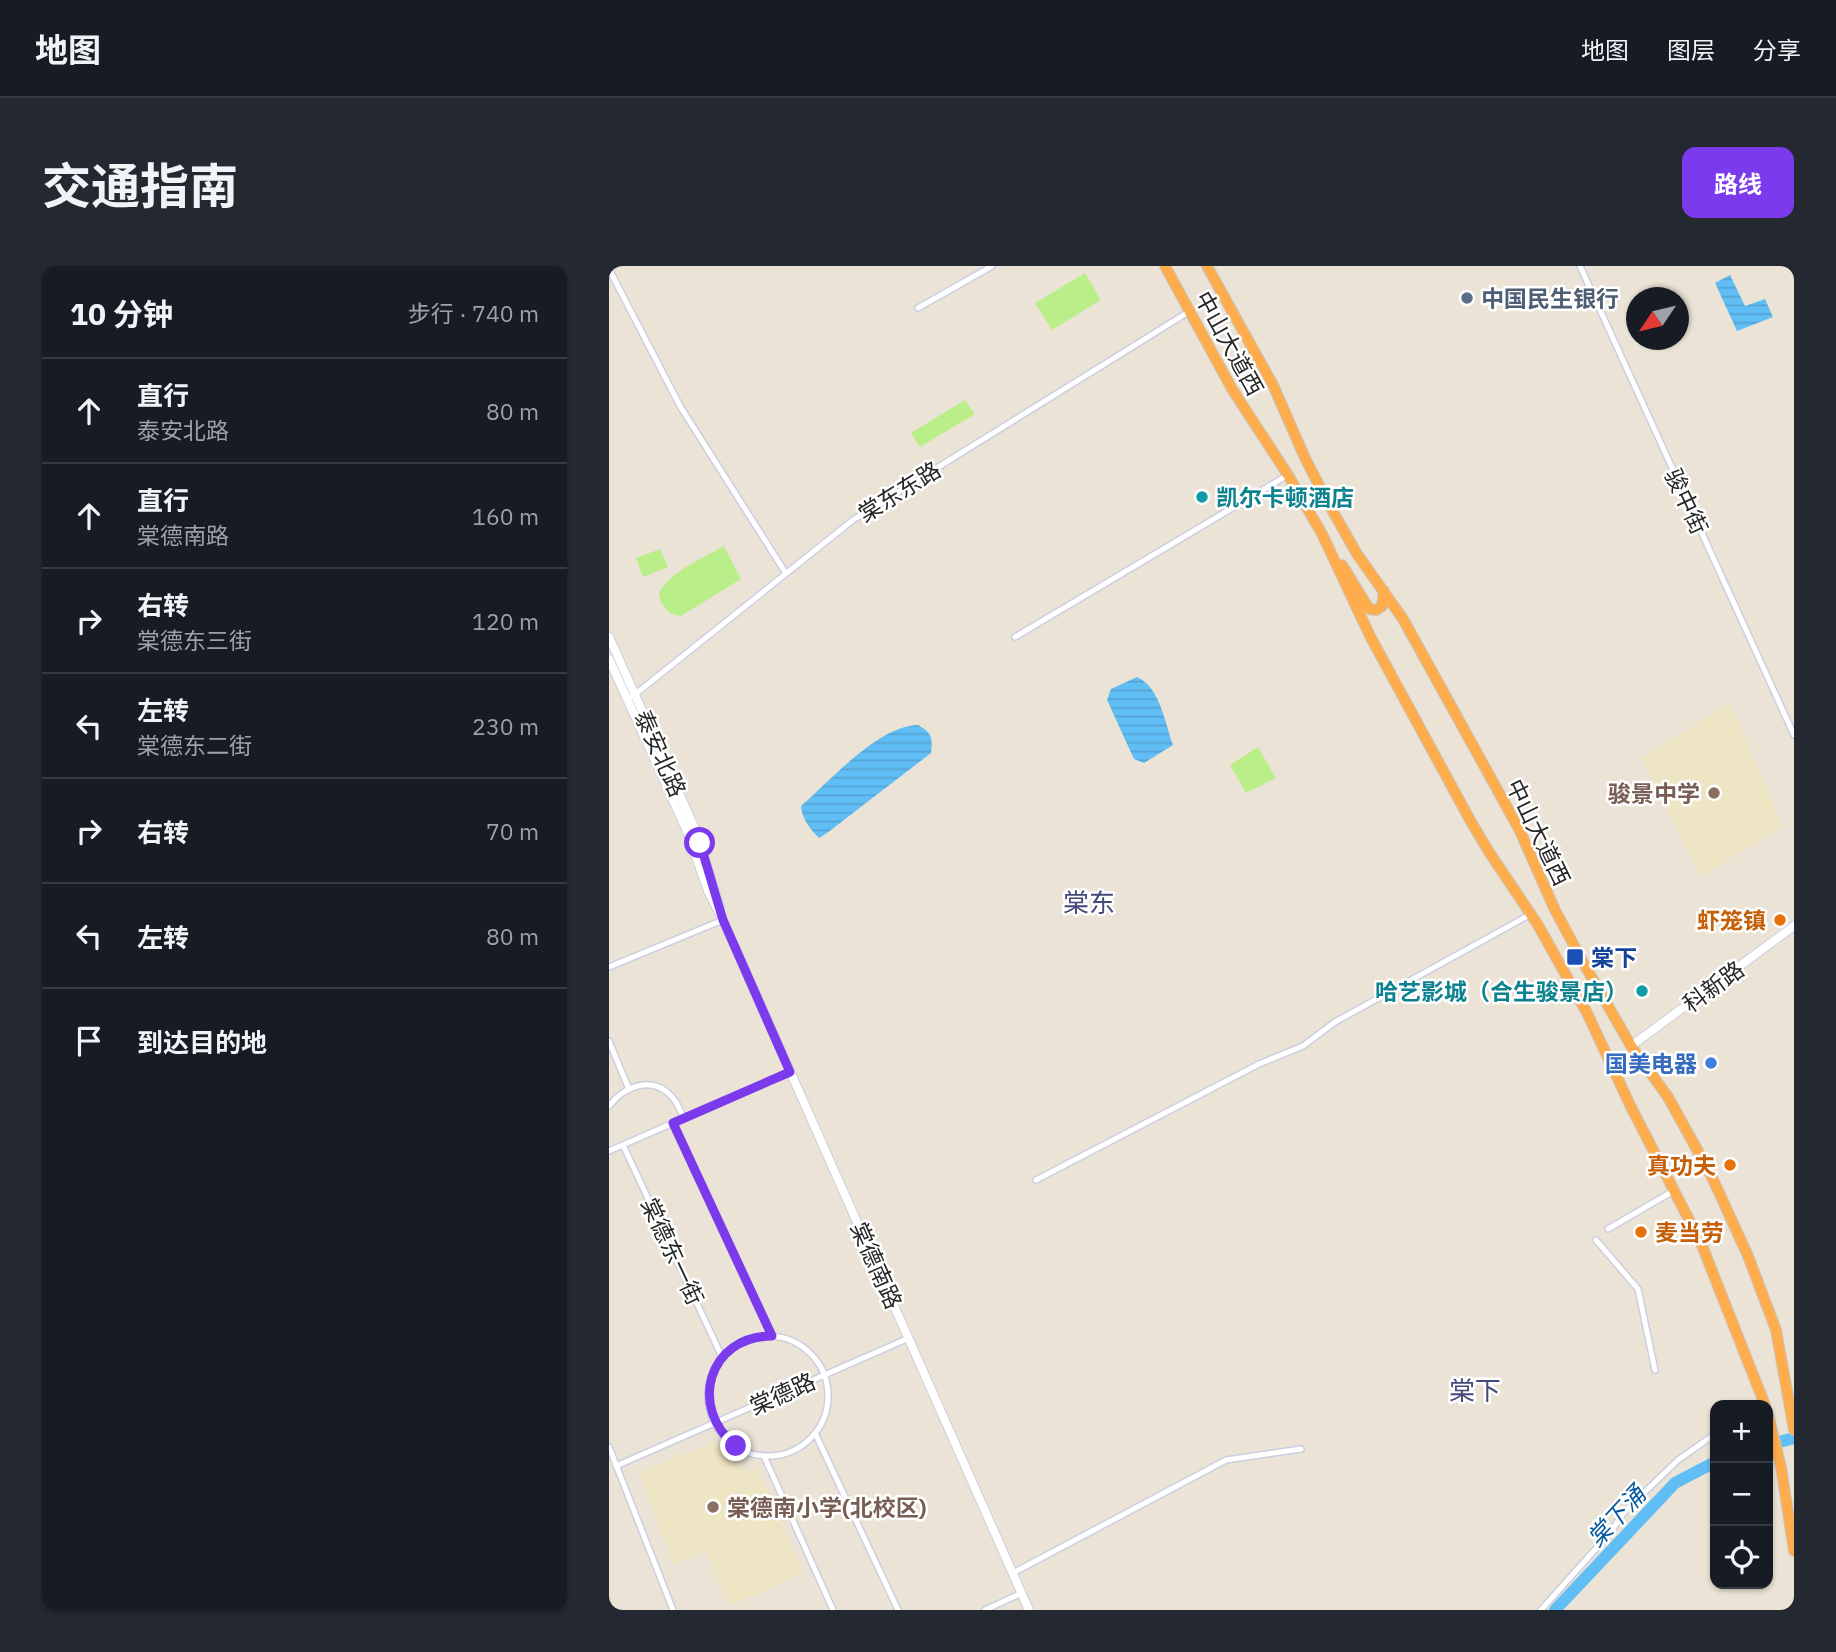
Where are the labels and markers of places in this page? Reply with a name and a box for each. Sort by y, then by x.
place label: 中国民生银行 [1481,283,1619,313]
marker: 中国民生银行 [1459,290,1475,306]
place label: 凯尔卡顿酒店 [1216,482,1354,512]
marker: 凯尔卡顿酒店 [1194,489,1210,505]
place label: 骏景中学 [1608,778,1700,808]
marker: 骏景中学 [1706,785,1722,801]
place label: 虾笼镇 [1697,905,1766,935]
marker: 虾笼镇 [1772,912,1788,928]
place label: 棠下 [1591,942,1637,972]
marker: 棠下 [1565,947,1585,967]
place label: 哈艺影城（合生骏景店） [1375,976,1628,1006]
marker: 哈艺影城（合生骏景店） [1634,983,1650,999]
place label: 国美电器 [1605,1048,1697,1078]
marker: 国美电器 [1703,1055,1719,1071]
place label: 真功夫 [1647,1150,1716,1180]
marker: 真功夫 [1722,1157,1738,1173]
place label: 麦当劳 [1655,1217,1724,1247]
marker: 麦当劳 [1633,1224,1649,1240]
place label: 棠德南小学(北校区) [727,1492,927,1522]
marker: 棠德南小学(北校区) [705,1499,721,1515]

